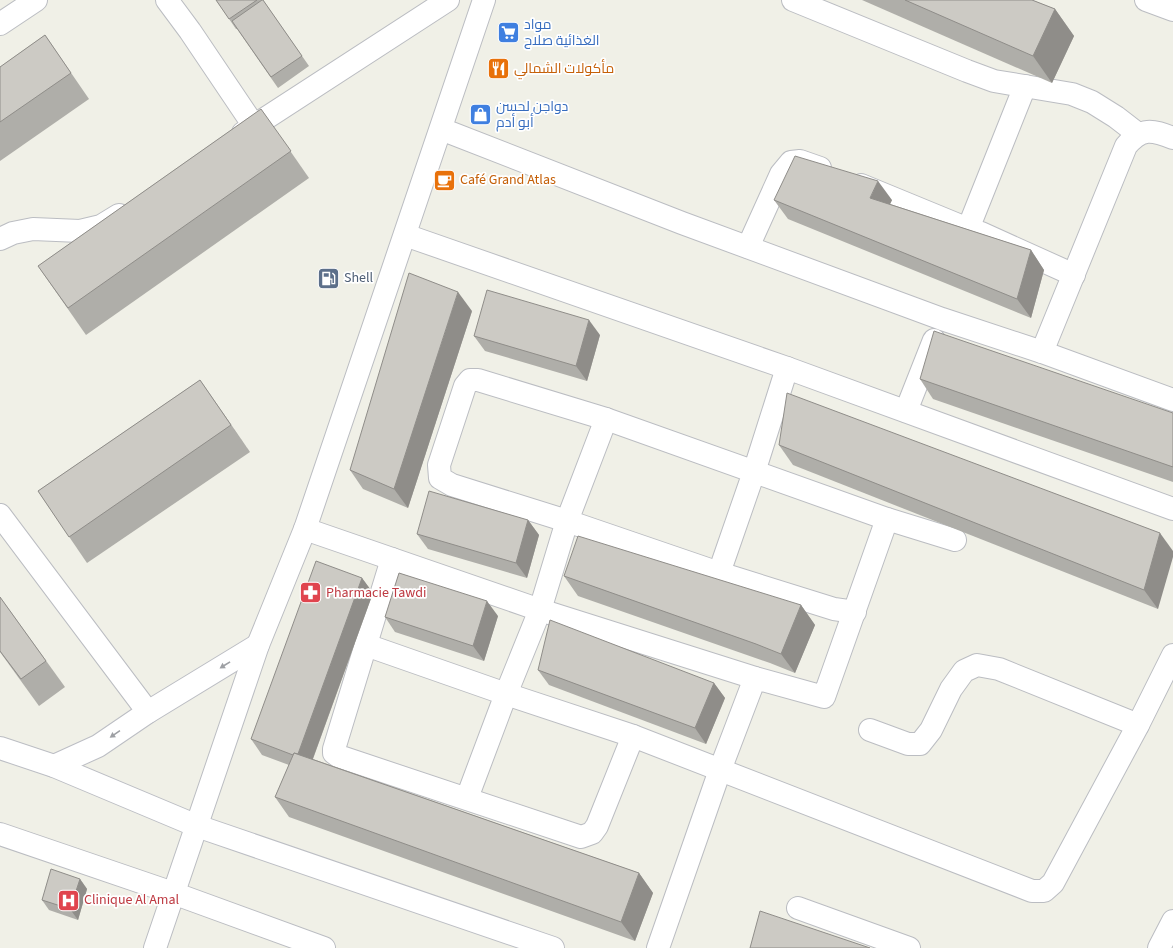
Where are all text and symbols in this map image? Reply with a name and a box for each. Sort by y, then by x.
place label: مواد الغذائية صلاح [524,15,600,51]
supermarket icon: مواد الغذائية صلاح [496,20,522,46]
restaurant icon: مأكولات الشمالي [486,56,512,82]
place label: مأكولات الشمالي [514,59,614,80]
place label: دواجن لحسن أبو أدم [496,97,568,133]
shop icon: دواجن لحسن أبو أدم [468,102,494,128]
cafe icon: Café Grand Atlas [431,167,457,193]
place label: Café Grand Atlas [460,170,556,190]
fuel station icon: Shell [316,265,342,291]
place label: Shell [344,268,374,288]
pharmacy icon: Pharmacie Tawdi [297,580,323,606]
place label: Pharmacie Tawdi [326,583,426,603]
one-way arrow [219,661,230,669]
one-way arrow [109,731,120,738]
hospital icon: Clinique Al Amal [55,887,81,913]
place label: Clinique Al Amal [84,890,179,910]

